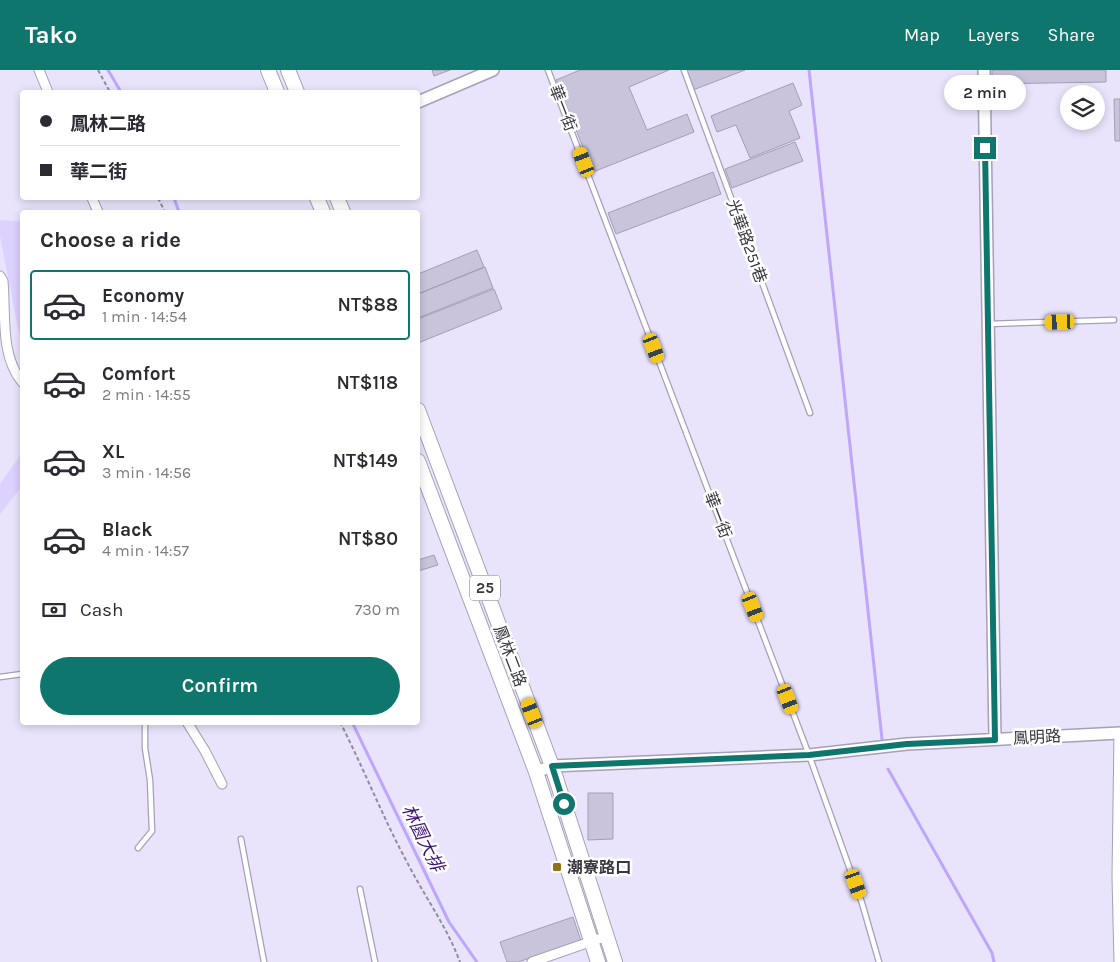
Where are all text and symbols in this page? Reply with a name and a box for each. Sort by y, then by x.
text: Tako [25,21,77,49]
text: Map [904,24,940,46]
text: Layers [968,24,1020,46]
text: Share [1048,24,1095,46]
callout: 2 min [944,75,1026,110]
street label: 華一街 [546,82,580,134]
text: 2 min [963,83,1007,102]
map controls [1060,85,1105,130]
button: layers [1060,85,1105,130]
text: 鳳林二路 [70,113,146,135]
route end [974,137,996,159]
car [571,145,596,179]
text: 華二街 [70,161,127,183]
street label: 光華路251巷 [723,197,771,285]
text: Choose a ride [40,227,181,253]
icon: car [42,283,87,328]
text: Economy [102,285,184,307]
text: NT$88 [338,294,398,316]
text: 1 min · 14:54 [102,307,187,326]
car [1044,314,1075,330]
car [641,331,666,365]
icon: car [42,361,87,406]
text: Comfort [102,363,176,385]
text: NT$118 [336,372,398,394]
text: 2 min · 14:55 [102,385,191,404]
icon: car [42,439,87,484]
text: XL [102,441,124,463]
text: NT$149 [333,450,398,472]
text: 3 min · 14:56 [102,463,191,482]
street label: 華一街 [701,489,735,541]
icon: car [42,517,87,562]
text: Black [102,519,153,541]
text: NT$80 [338,528,398,550]
text: 4 min · 14:57 [102,541,189,560]
road number: 25 [470,576,500,600]
car [740,590,765,624]
icon: cash [40,596,68,624]
text: Cash [80,599,124,621]
text: 730 m [355,600,400,619]
street label: 鳳林二路 [490,623,530,689]
button: Confirm [40,657,400,715]
car [775,682,800,716]
car [519,696,544,730]
street label: 鳳明路 [1013,726,1061,748]
route start [553,793,575,815]
water label: 林園大排 [397,801,450,877]
place label: 潮寮路口 [567,858,631,877]
marker: 潮寮路口 [551,861,563,873]
car [843,867,868,901]

